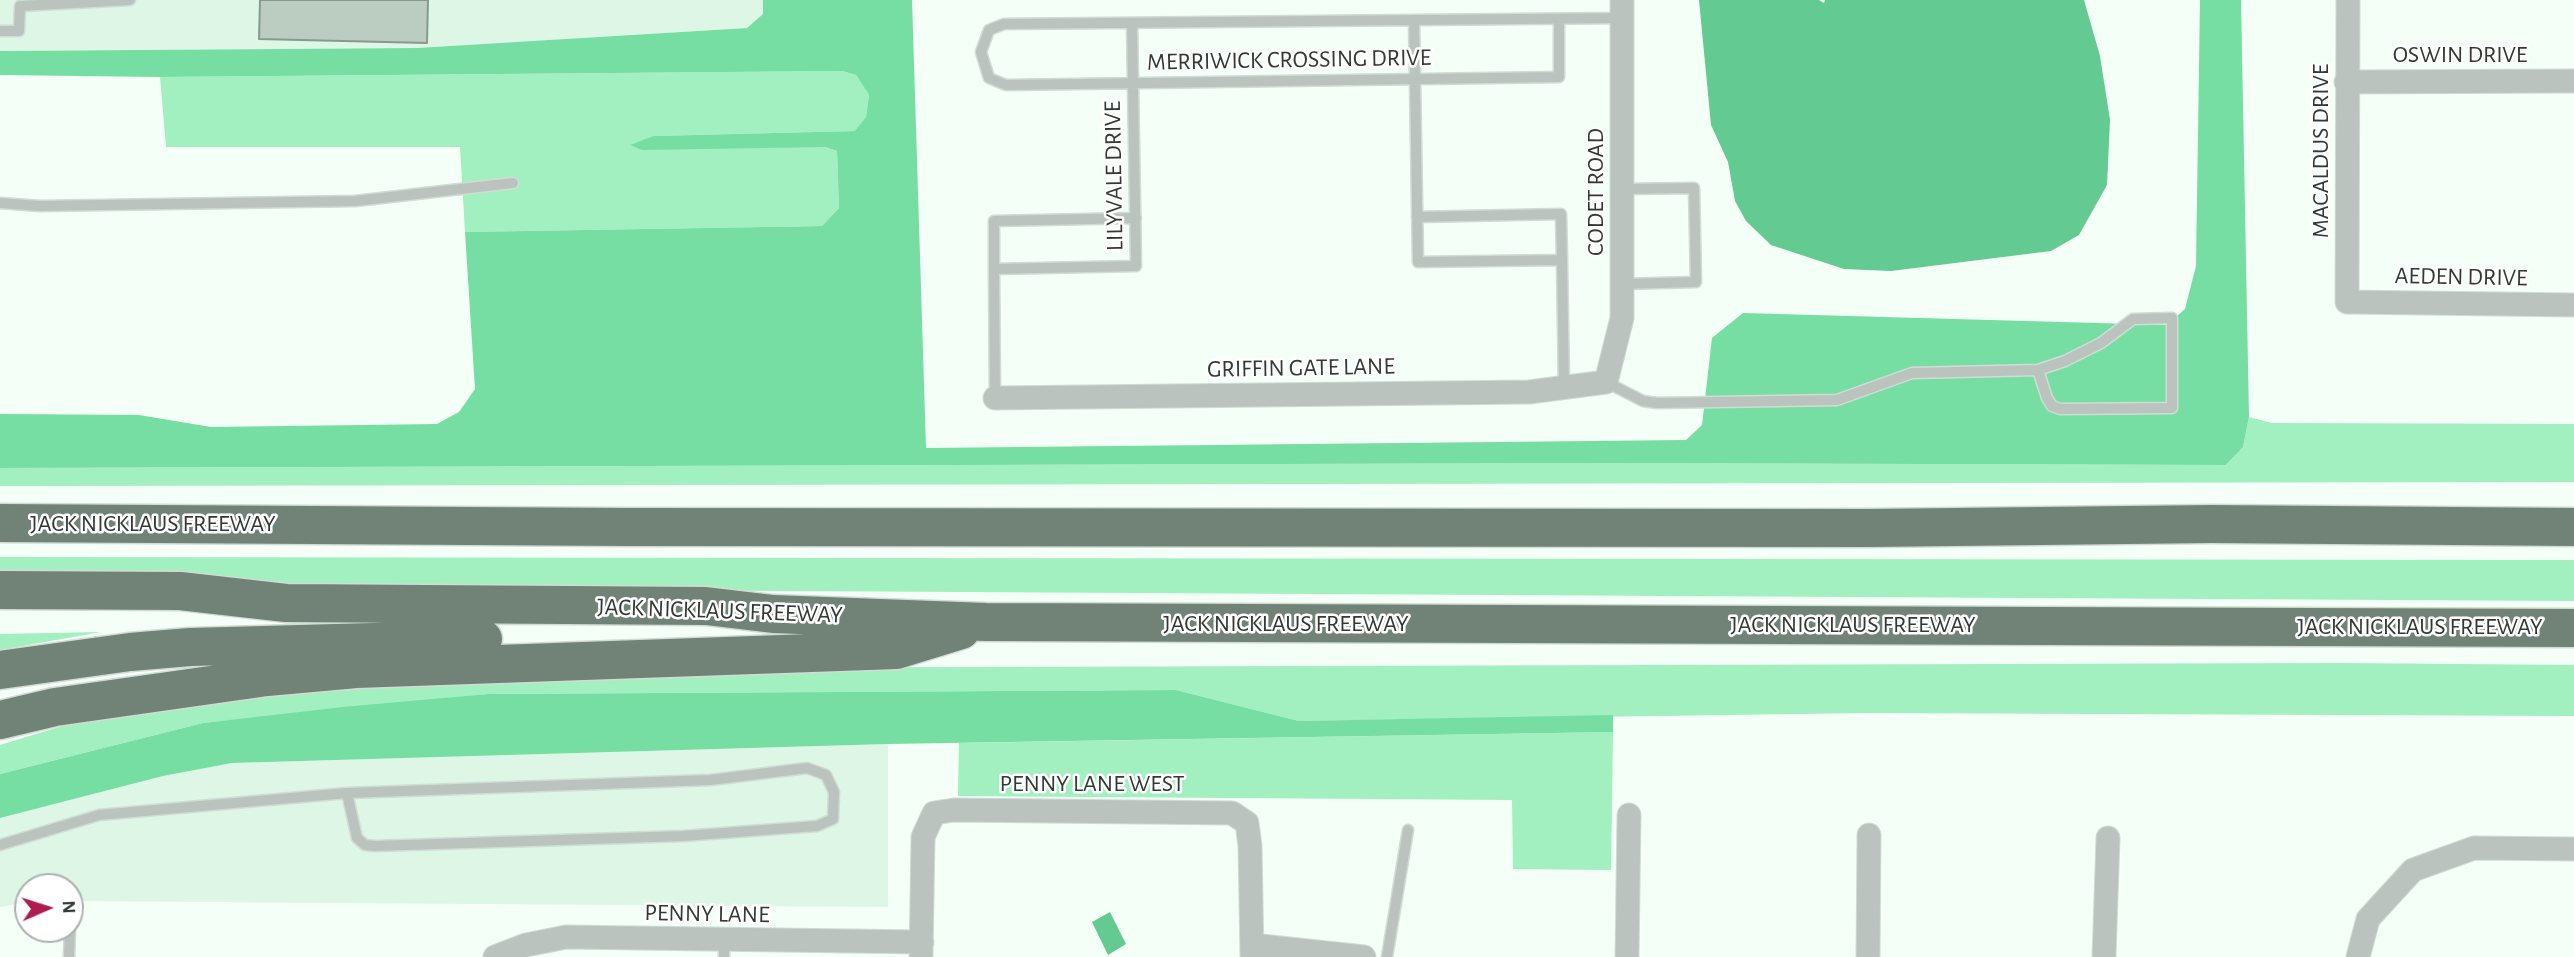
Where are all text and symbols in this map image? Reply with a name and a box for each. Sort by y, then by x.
street label: OSWIN DRIVE [2393,41,2527,69]
street label: MERRIWICK CROSSING DRIVE [1147,43,1431,77]
street label: MACALDUS DRIVE [2307,64,2335,238]
street label: LILYVALE DRIVE [1098,101,1130,251]
street label: CODET ROAD [1582,128,1610,256]
street label: AEDEN DRIVE [2394,261,2528,293]
street label: GRIFFIN GATE LANE [1207,352,1395,384]
street label: JACK NICKLAUS FREEWAY [30,510,276,538]
street label: JACK NICKLAUS FREEWAY [597,592,843,630]
street label: JACK NICKLAUS FREEWAY [1163,610,1409,638]
street label: JACK NICKLAUS FREEWAY [1730,611,1976,639]
street label: JACK NICKLAUS FREEWAY [2297,613,2543,641]
street label: PENNY LANE WEST [1000,770,1184,798]
north arrow [14,873,84,943]
street label: PENNY LANE [644,899,770,929]
text: N [59,900,78,914]

